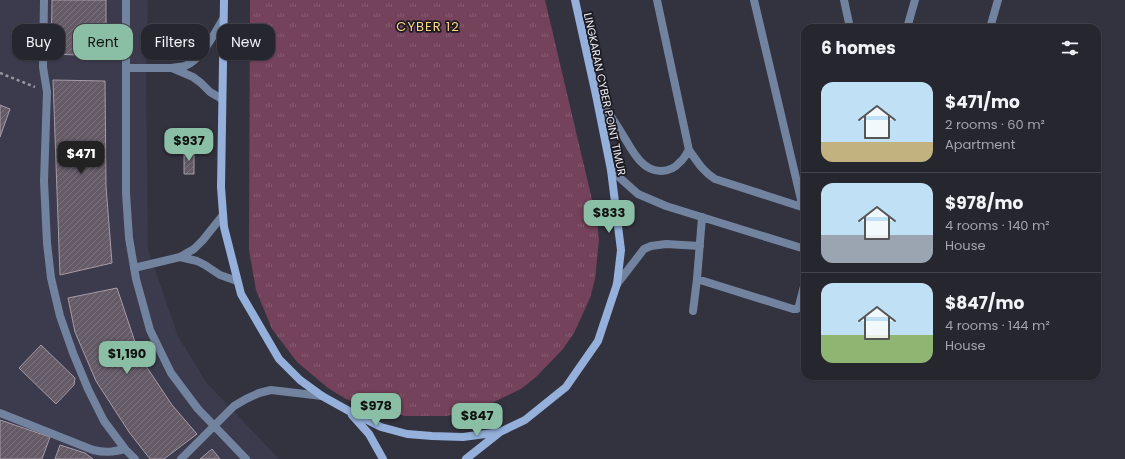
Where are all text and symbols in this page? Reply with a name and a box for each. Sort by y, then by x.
street label: LINGKARAN CYBER POINT TIMUR [580,11,630,177]
district label: CYBER 12 [396,17,460,36]
chip: Buy [12,24,65,60]
chip: Rent [73,24,133,60]
chip: Filters [141,24,209,60]
chip: New [217,24,275,60]
text: 6 homes [821,36,896,60]
icon: filters [1059,37,1081,59]
text: $471/mo [945,90,1020,114]
icon: home [853,98,901,146]
text: 2 rooms · 60 m² [945,115,1045,134]
pin: $937 [165,128,213,162]
text: $937 [173,131,205,150]
text: Apartment [945,135,1015,154]
pin: $471 [57,141,105,175]
text: $471 [66,144,96,163]
text: $978/mo [945,191,1023,215]
icon: home [853,199,901,247]
pin: $833 [585,200,633,234]
text: $833 [593,203,625,222]
text: 4 rooms · 140 m² [945,216,1050,235]
text: House [945,236,985,255]
text: $847/mo [945,291,1024,315]
icon: home [853,299,901,347]
text: 4 rooms · 144 m² [945,316,1050,335]
text: House [945,336,985,355]
pin: $1,190 [94,341,160,375]
text: $1,190 [108,344,146,363]
pin: $978 [352,393,400,427]
text: $978 [360,396,392,415]
pin: $847 [453,403,501,437]
text: $847 [461,406,493,425]

